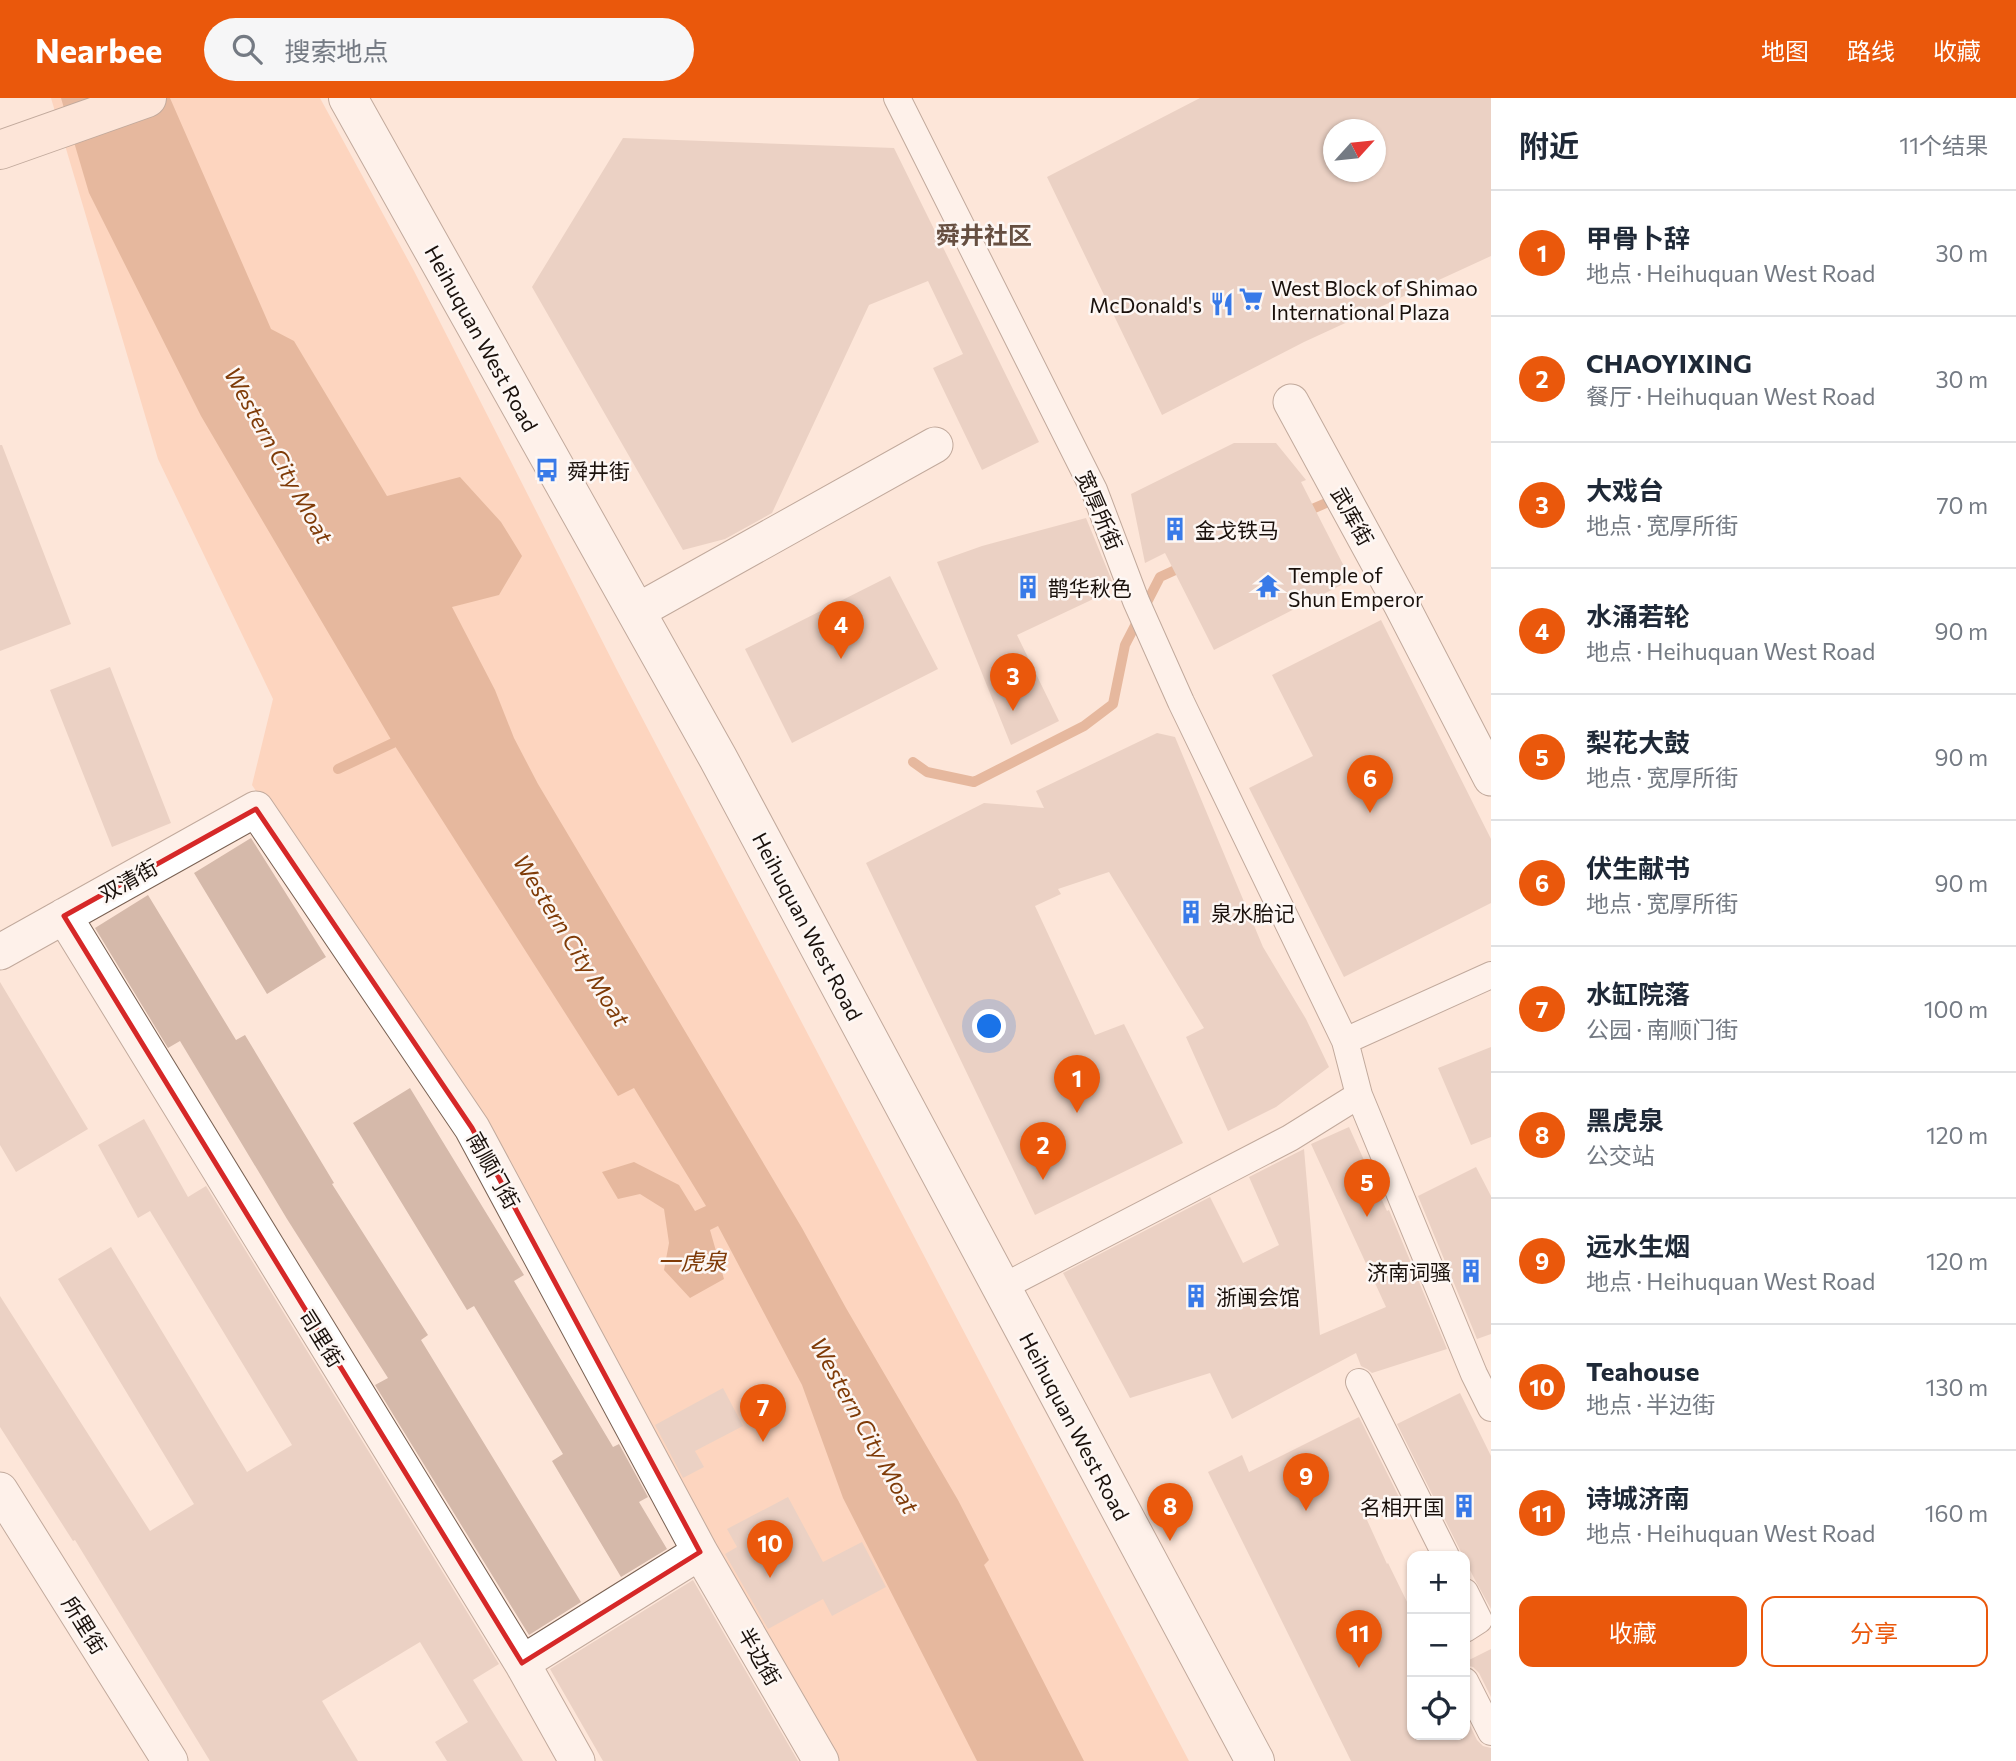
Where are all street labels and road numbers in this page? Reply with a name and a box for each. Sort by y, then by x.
street label: Heihuquan West Road [420,240,544,436]
street label: 宽厚所街 [1072,466,1128,554]
street label: 武库街 [1327,482,1379,550]
street label: Heihuquan West Road [748,828,868,1024]
street label: 双清街 [94,854,162,906]
street label: 南顺门街 [463,1127,525,1213]
street label: 司里街 [295,1305,349,1371]
street label: Heihuquan West Road [1015,1328,1135,1524]
street label: 所里街 [58,1592,112,1658]
street label: 半边街 [733,1622,787,1690]

